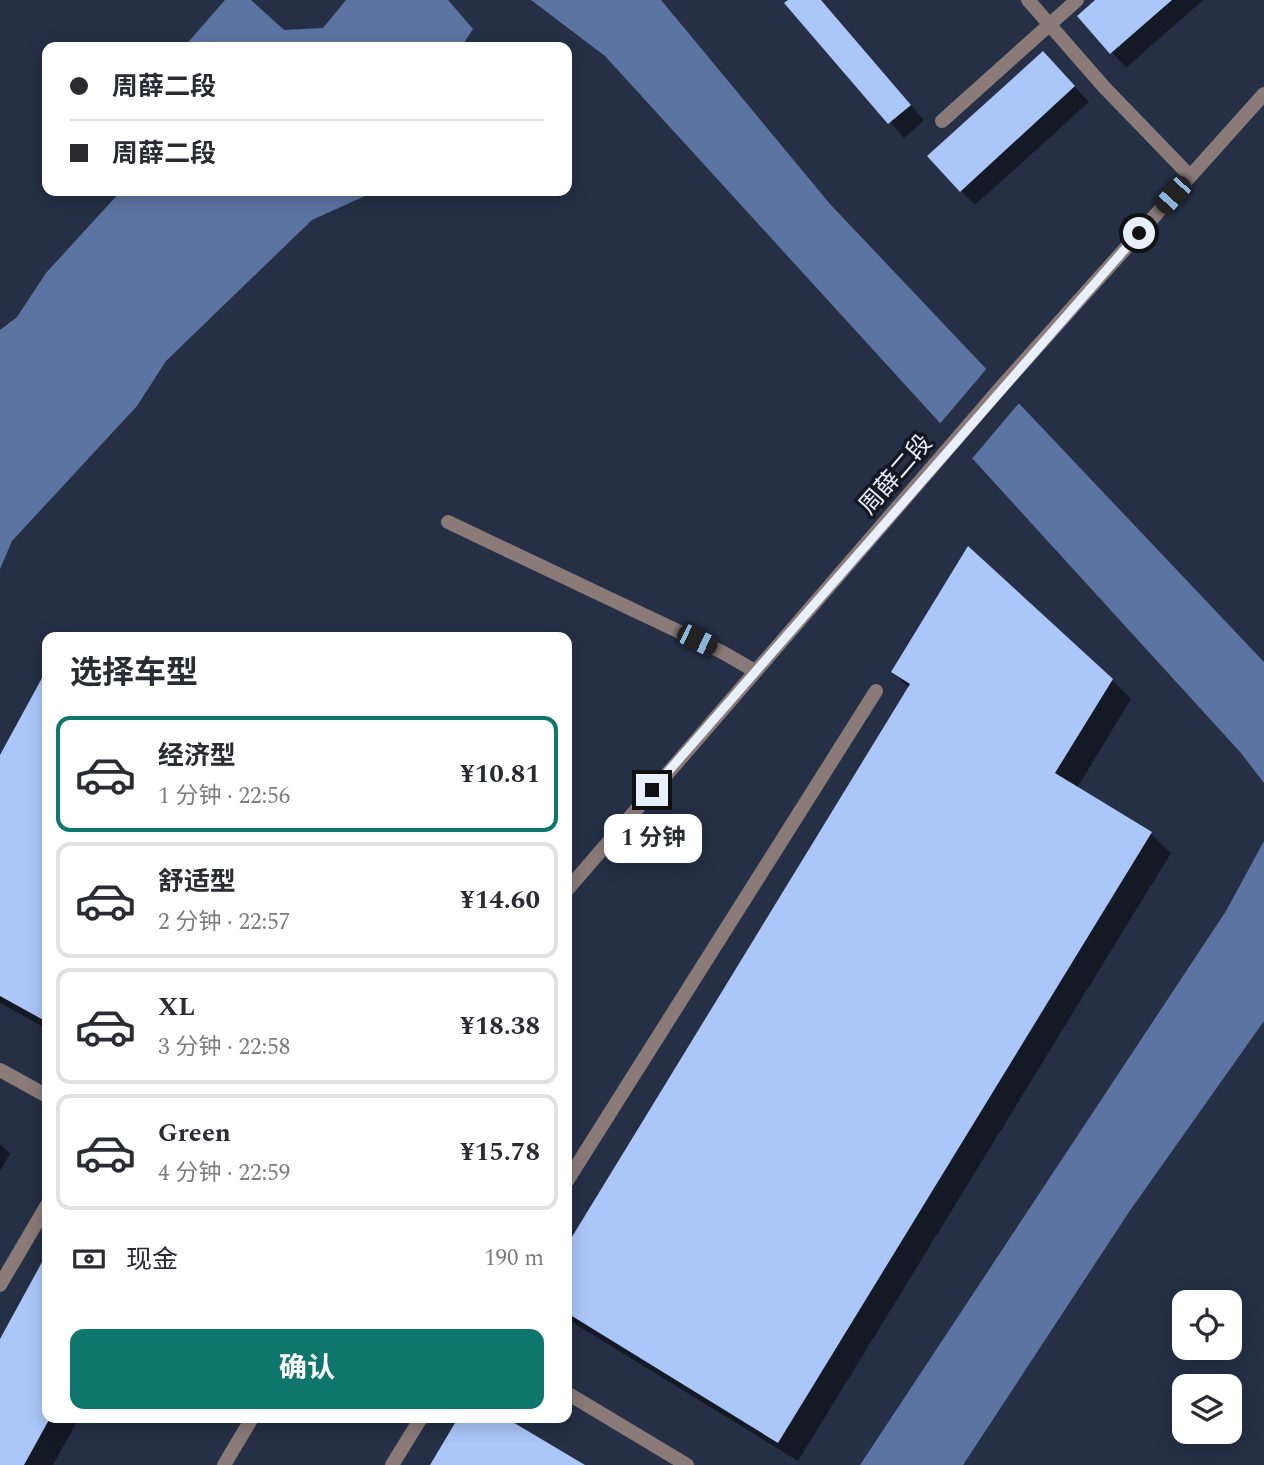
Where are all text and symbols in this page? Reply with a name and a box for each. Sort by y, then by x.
text: 周薛二段 [112,67,216,107]
text: 周薛二段 [112,134,216,174]
car [1152,172,1195,218]
route start [1123,217,1155,249]
street label: 周薛二段 [851,427,941,523]
car [674,621,721,659]
text: 选择车型 [70,649,198,698]
text: 经济型 [158,736,236,776]
icon: car [74,743,137,806]
text: ¥10.81 [460,754,540,794]
route end [636,774,668,806]
text: 1 分钟 · 22:56 [158,779,290,814]
callout: 1 分钟 [603,814,701,864]
text: 1 分钟 [621,821,685,856]
text: 舒适型 [158,862,236,902]
icon: car [74,869,137,932]
text: ¥14.60 [460,880,540,920]
text: 2 分钟 · 22:57 [158,905,290,940]
text: XL [158,987,195,1027]
icon: car [74,995,137,1058]
text: ¥18.38 [460,1006,540,1046]
text: 3 分钟 · 22:58 [158,1030,290,1065]
text: Green [158,1113,231,1153]
icon: car [74,1121,137,1184]
text: ¥15.78 [460,1132,540,1172]
text: 4 分钟 · 22:59 [158,1156,290,1191]
icon: cash [70,1240,108,1278]
text: 现金 [126,1240,178,1280]
text: 190 m [484,1241,544,1276]
map controls [1172,1290,1242,1444]
button: locate [1172,1290,1242,1360]
button: 确认 [70,1329,544,1409]
button: layers [1172,1374,1242,1444]

